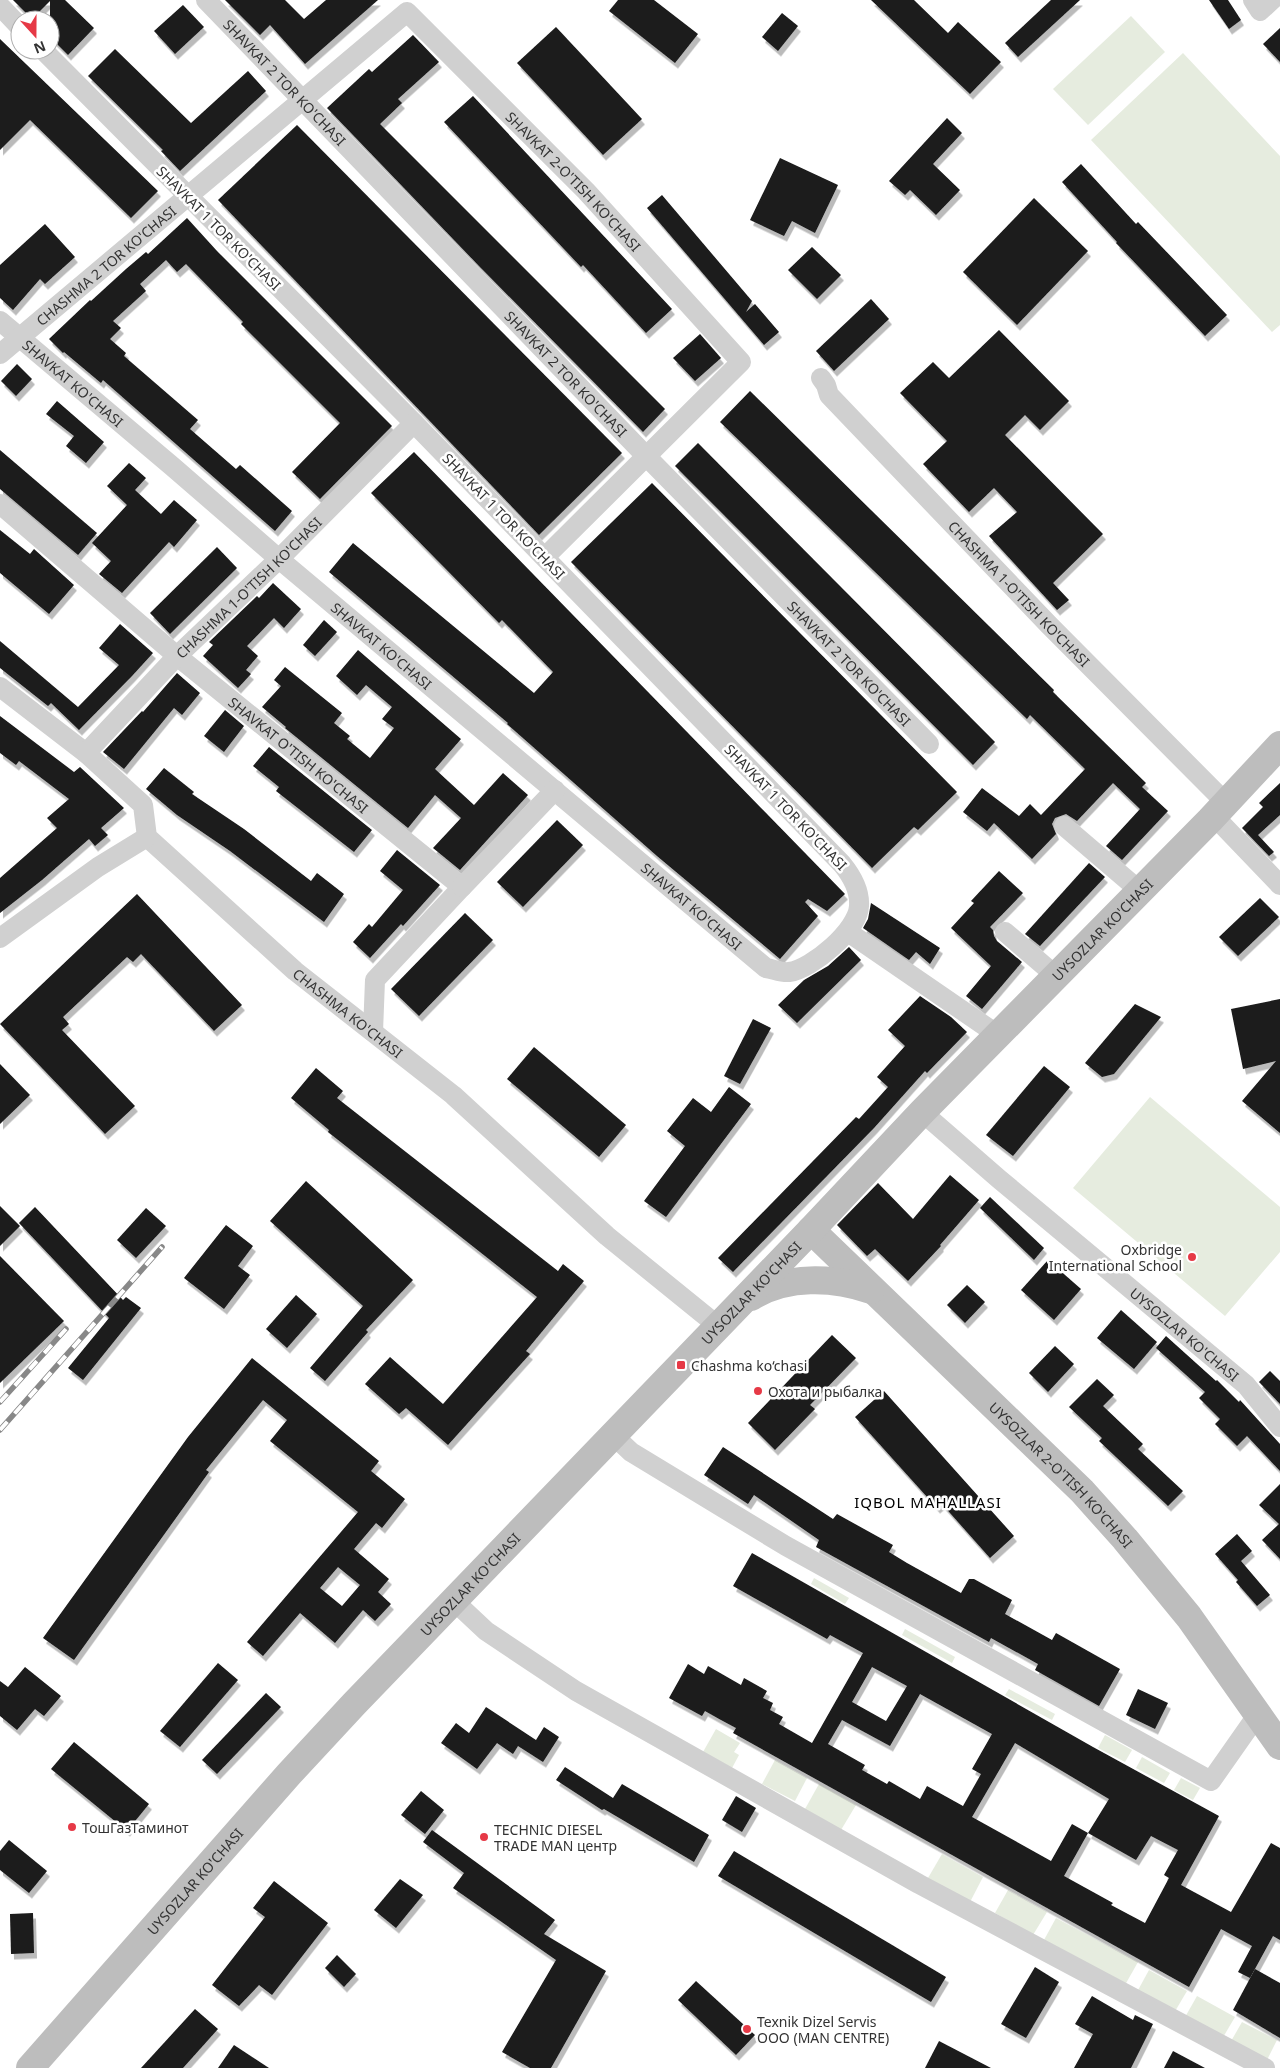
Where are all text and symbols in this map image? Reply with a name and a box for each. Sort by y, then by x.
north arrow [10,10,60,60]
street label: SHAVKAT 2 TOR KO'CHASI [220,15,351,149]
text: N [31,37,49,59]
street label: SHAVKAT 2-O'TISH KO'CHASI [502,107,645,255]
street label: SHAVKAT 1 TOR KO'CHASI [153,162,285,294]
street label: CHASHMA 2 TOR KO'CHASI [32,201,180,329]
street label: SHAVKAT 2 TOR KO'CHASI [501,306,632,441]
street label: SHAVKAT KO'CHASI [19,335,128,431]
street label: SHAVKAT 1 TOR KO'CHASI [439,449,570,583]
street label: CHASHMA 1-O'TISH KO'CHASI [171,512,325,662]
street label: CHASHMA 1-O'TISH KO'CHASI [945,516,1094,671]
street label: SHAVKAT 2 TOR KO'CHASI [784,596,915,730]
street label: SHAVKAT KO'CHASI [327,598,436,693]
street label: SHAVKAT O'TISH KO'CHASI [225,692,373,817]
street label: SHAVKAT 1 TOR KO'CHASI [721,740,852,874]
street label: SHAVKAT KO'CHASI [638,858,747,954]
street label: UYSOZLAR KO'CHASI [1047,874,1157,985]
street label: CHASHMA KO'CHASI [289,964,407,1062]
street label: UYSOZLAR KO'CHASI [697,1237,805,1348]
place label: Oxbridge International School [1049,1240,1182,1275]
marker: Oxbridge International School [1186,1251,1198,1263]
street label: UYSOZLAR KO'CHASI [1126,1283,1243,1385]
place label: Chashma ko‘chasi [691,1356,807,1375]
marker: Chashma ko‘chasi [675,1359,687,1371]
place label: Охота и рыбалка [768,1382,882,1401]
marker: Охота и рыбалка [752,1385,764,1397]
street label: UYSOZLAR 2-O'TISH KO'CHASI [985,1397,1138,1551]
district label: IQBOL MAHALLASI [854,1492,1002,1512]
street label: UYSOZLAR KO'CHASI [415,1528,524,1640]
place label: ТошГазТаминот [82,1818,189,1837]
place label: TECHNIC DIESEL TRADE MAN центр [494,1820,617,1855]
marker: ТошГазТаминот [66,1821,78,1833]
street label: UYSOZLAR KO'CHASI [142,1824,247,1939]
marker: TECHNIC DIESEL TRADE MAN центр [478,1831,490,1843]
place label: Texnik Dizel Servis OOO (MAN CENTRE) [757,2012,889,2047]
marker: Texnik Dizel Servis OOO (MAN CENTRE) [741,2023,753,2035]

